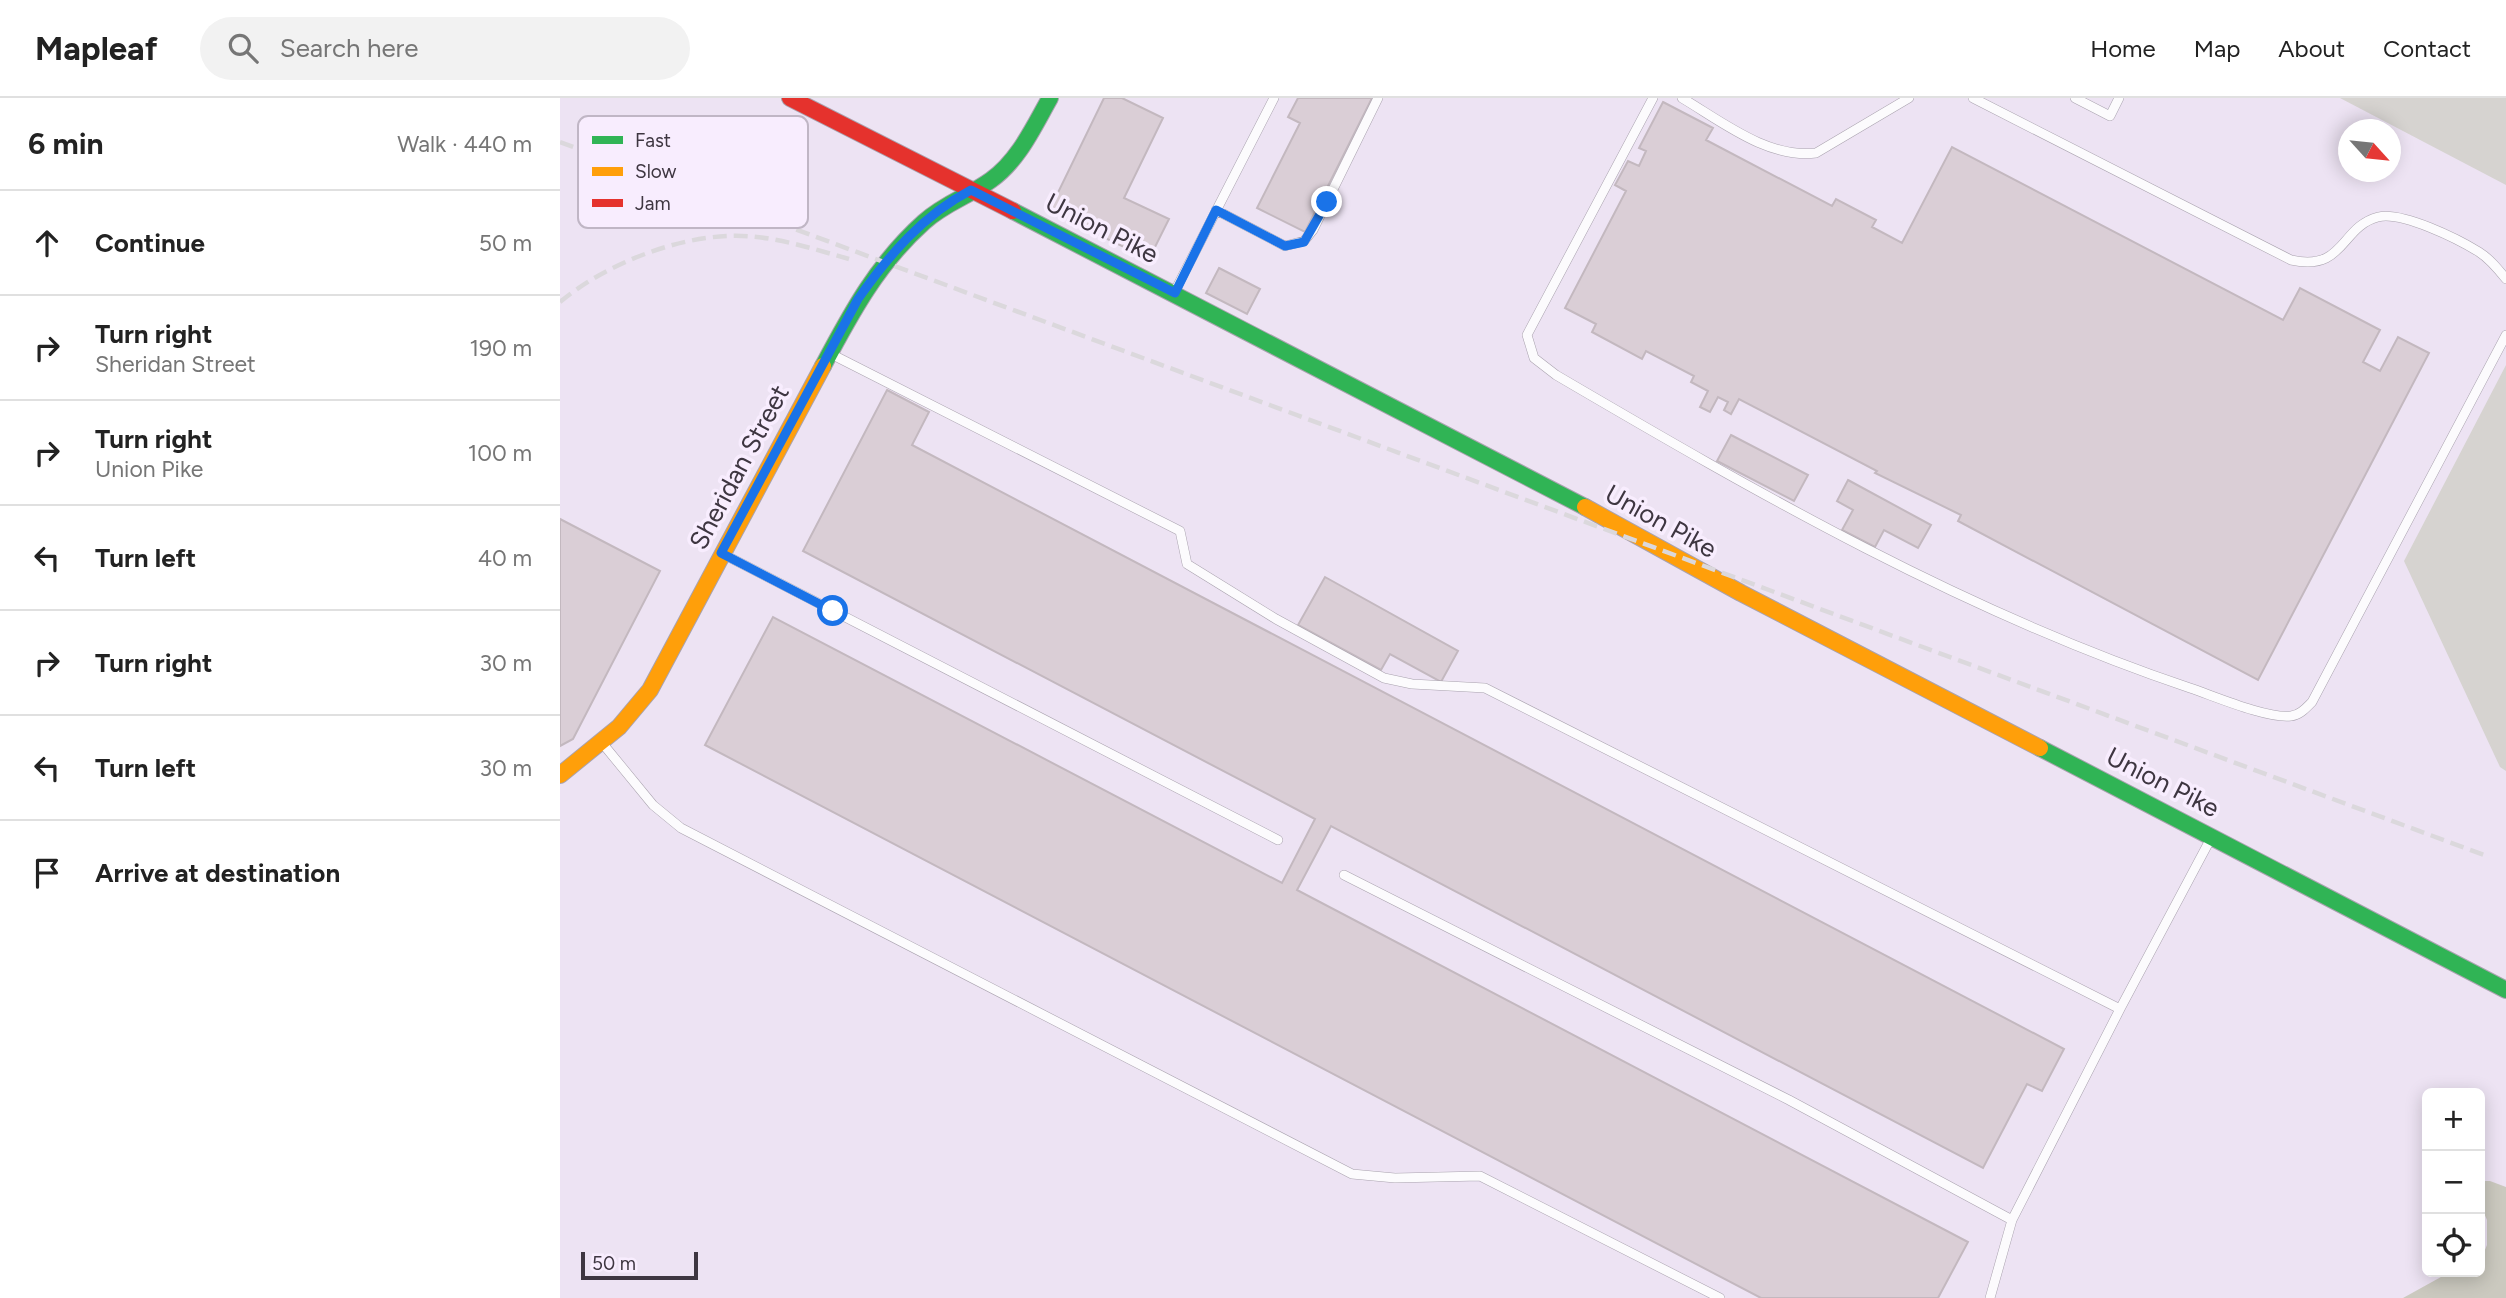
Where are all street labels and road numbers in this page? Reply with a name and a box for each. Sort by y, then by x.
street label: Union Pike [1040,186,1164,270]
street label: Sheridan Street [682,379,796,555]
street label: Union Pike [1600,477,1722,565]
street label: Union Pike [2101,740,2225,824]

